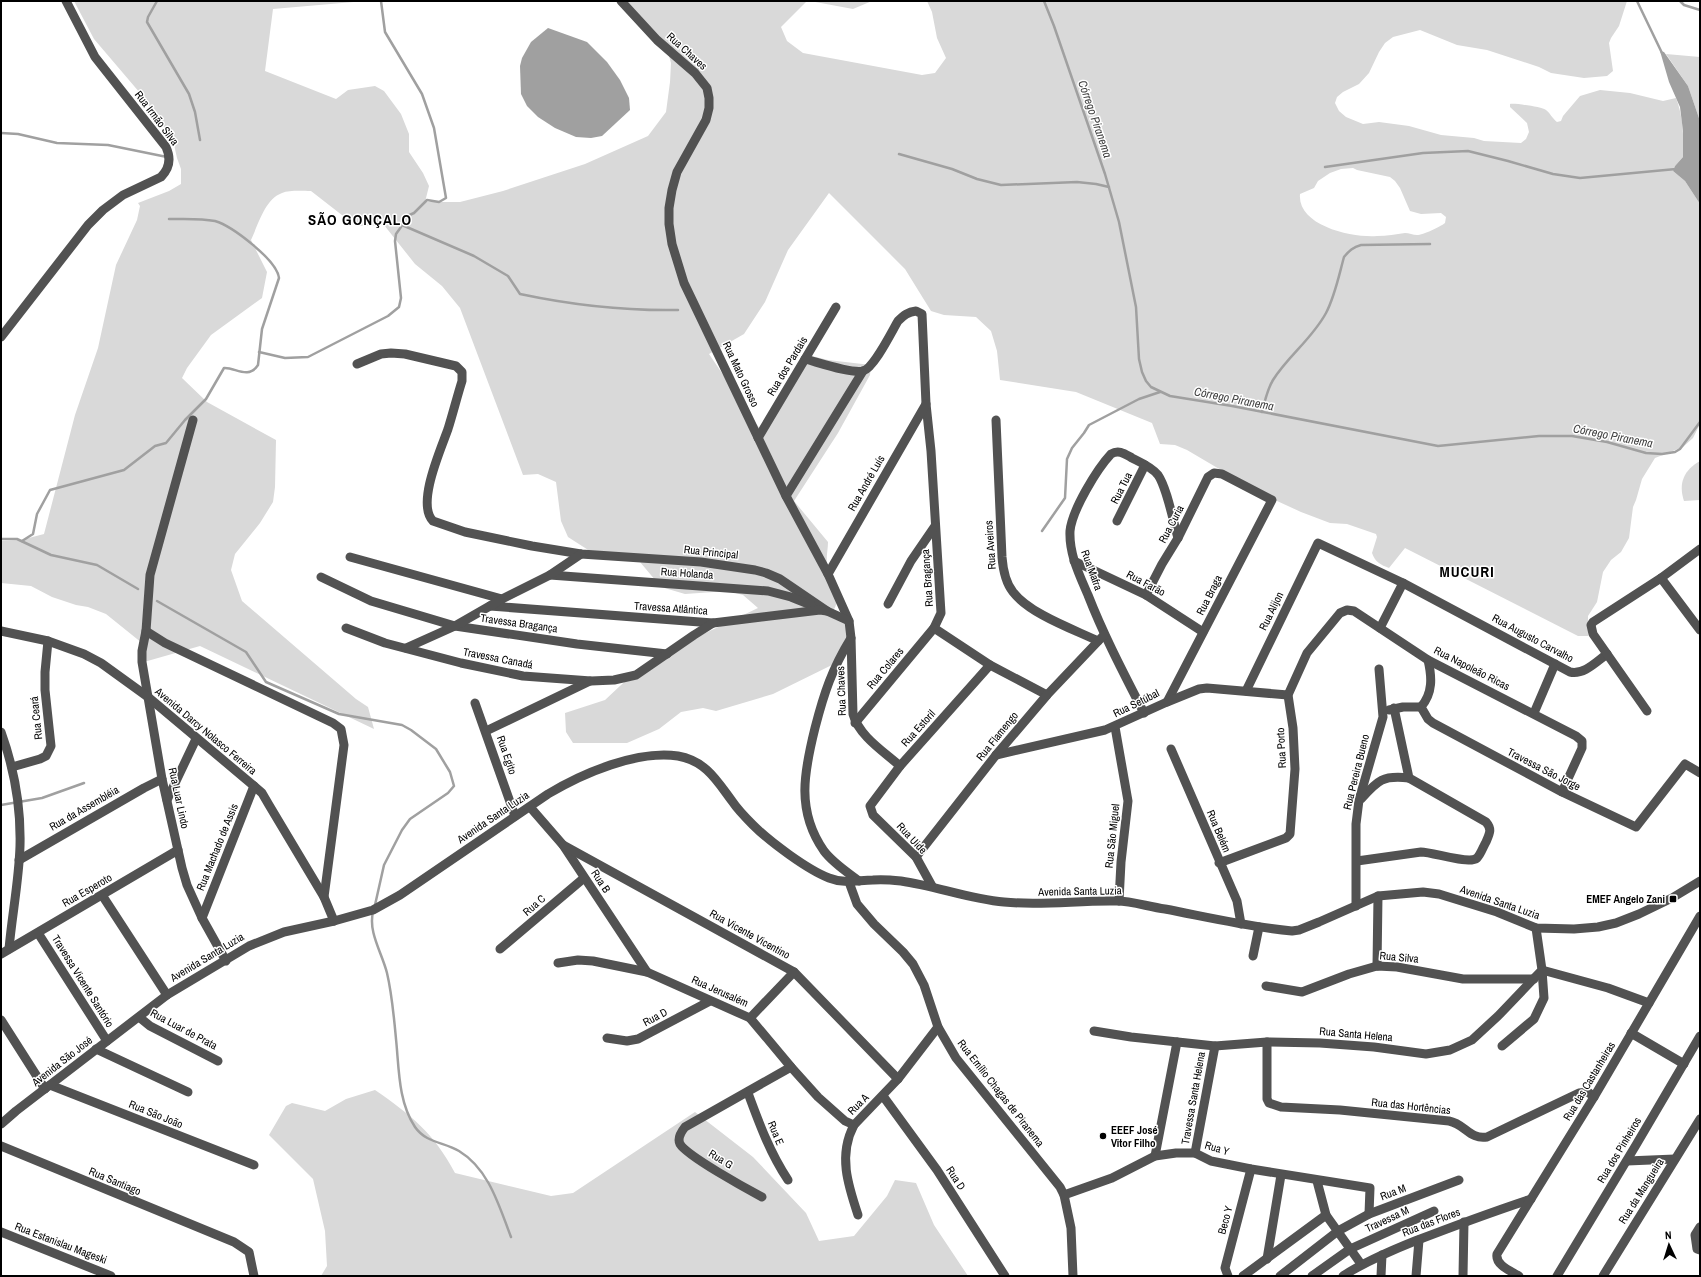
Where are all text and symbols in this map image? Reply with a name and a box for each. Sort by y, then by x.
street label: Rua Chaves [664,29,710,73]
water label: Córrego Piranema [1074,78,1116,160]
street label: Rua Irmão Silva [132,88,182,148]
district label: SÃO GONÇALO [308,209,412,230]
street label: Rua dos Pardais [764,333,811,398]
street label: Rua Mato Grosso [720,339,762,409]
water label: Córrego Piranema [1193,383,1276,415]
water label: Córrego Piranema [1572,420,1655,452]
street label: Rua André Luís [844,452,888,513]
street label: Rua Tua [1107,470,1135,506]
street label: Rua Curia [1155,503,1187,545]
street label: Rua Aveiros [981,520,999,570]
street label: Rua Principal [683,542,739,562]
street label: Rua Mafra [1078,548,1106,592]
street label: Rua Bragança [918,549,936,607]
district label: MUCURI [1439,561,1495,582]
street label: Rua Holanda [660,564,714,582]
street label: Rua Farão [1124,567,1168,599]
street label: Rua Braga [1193,573,1225,617]
street label: Rua Alijon [1256,589,1286,633]
street label: Travessa Atlântica [634,598,708,618]
street label: Travessa Bragança [479,611,559,635]
street label: Rua Augusto Carvalho [1490,611,1576,665]
street label: Rua Napoleão Ricas [1432,643,1513,693]
street label: Travessa Canadá [462,644,534,672]
street label: Rua Colares [864,644,907,692]
street label: Rua Chaves [833,665,849,716]
street label: Avenida Darcy Nolasco Ferreira [152,684,260,778]
street label: Rua Setúbal [1111,686,1161,720]
street label: Rua Ceará [27,696,45,740]
street label: Rua Estoril [898,707,938,749]
street label: Rua Flamengo [973,709,1021,763]
street label: Rua Porto [1273,727,1289,769]
street label: Rua Pereira Bueno [1340,733,1372,811]
street label: Rua Egito [494,734,520,776]
street label: Travessa São Jorge [1505,745,1583,793]
street label: Rua Luar Lindo [166,766,192,830]
street label: Rua da Assembléia [47,782,121,834]
street label: Avenida Santa Luzia [454,788,532,847]
street label: Rua Machado de Assis [193,801,241,893]
street label: Rua São Miguel [1102,803,1122,869]
street label: Rua Belém [1204,808,1234,854]
street label: Rua Uide [894,819,930,857]
street label: Rua B [588,867,614,895]
street label: Rua Esperoto [60,870,114,910]
street label: Avenida Santa Luzia [1457,881,1542,922]
street label: Avenida Santa Luzia [1037,883,1122,899]
street label: Rua C [520,891,549,919]
place label: EMEF Angelo Zani [1586,892,1665,906]
marker: EMEF Angelo Zani [1668,894,1678,904]
street label: Rua Vicente Vicentino [707,906,793,962]
street label: Avenida Santa Luzia [167,929,246,985]
street label: Travessa Vicente Santório [49,932,117,1030]
street label: Rua Silva [1379,948,1419,966]
street label: Rua Jerusalém [689,972,751,1010]
street label: Rua D [640,1005,670,1029]
street label: Rua Luar de Prata [148,1006,220,1052]
street label: Rua Santa Helena [1319,1024,1393,1044]
street label: Avenida São José [28,1033,95,1090]
street label: Rua Emílio Chagas de Piranema [955,1037,1047,1149]
street label: Rua das Castanheiras [1560,1039,1618,1123]
street label: Travessa Santa Helena [1178,1051,1208,1145]
street label: Rua A [844,1090,872,1118]
street label: Rua das Hortências [1371,1095,1452,1117]
street label: Rua São João [127,1097,185,1131]
street label: Rua dos Pinheiros [1594,1114,1644,1186]
street label: Rua E [765,1119,787,1147]
place label: EEEF José Vitor Filho [1111,1123,1158,1150]
marker: EEEF José Vitor Filho [1098,1131,1108,1141]
street label: Rua Y [1203,1138,1231,1158]
street label: Rua G [706,1146,736,1172]
street label: Rua da Mangueira [1615,1156,1667,1226]
street label: Rua D [943,1163,969,1193]
street label: Rua Santiago [87,1164,143,1198]
street label: Rua M [1378,1181,1408,1203]
street label: Travessa M [1363,1203,1411,1235]
street label: Beco Y [1214,1204,1236,1236]
street label: Rua das Flores [1400,1204,1463,1239]
street label: Rua Estanislau Mageski [13,1219,109,1267]
north arrow [1649,1225,1689,1265]
text: N [1665,1228,1672,1242]

